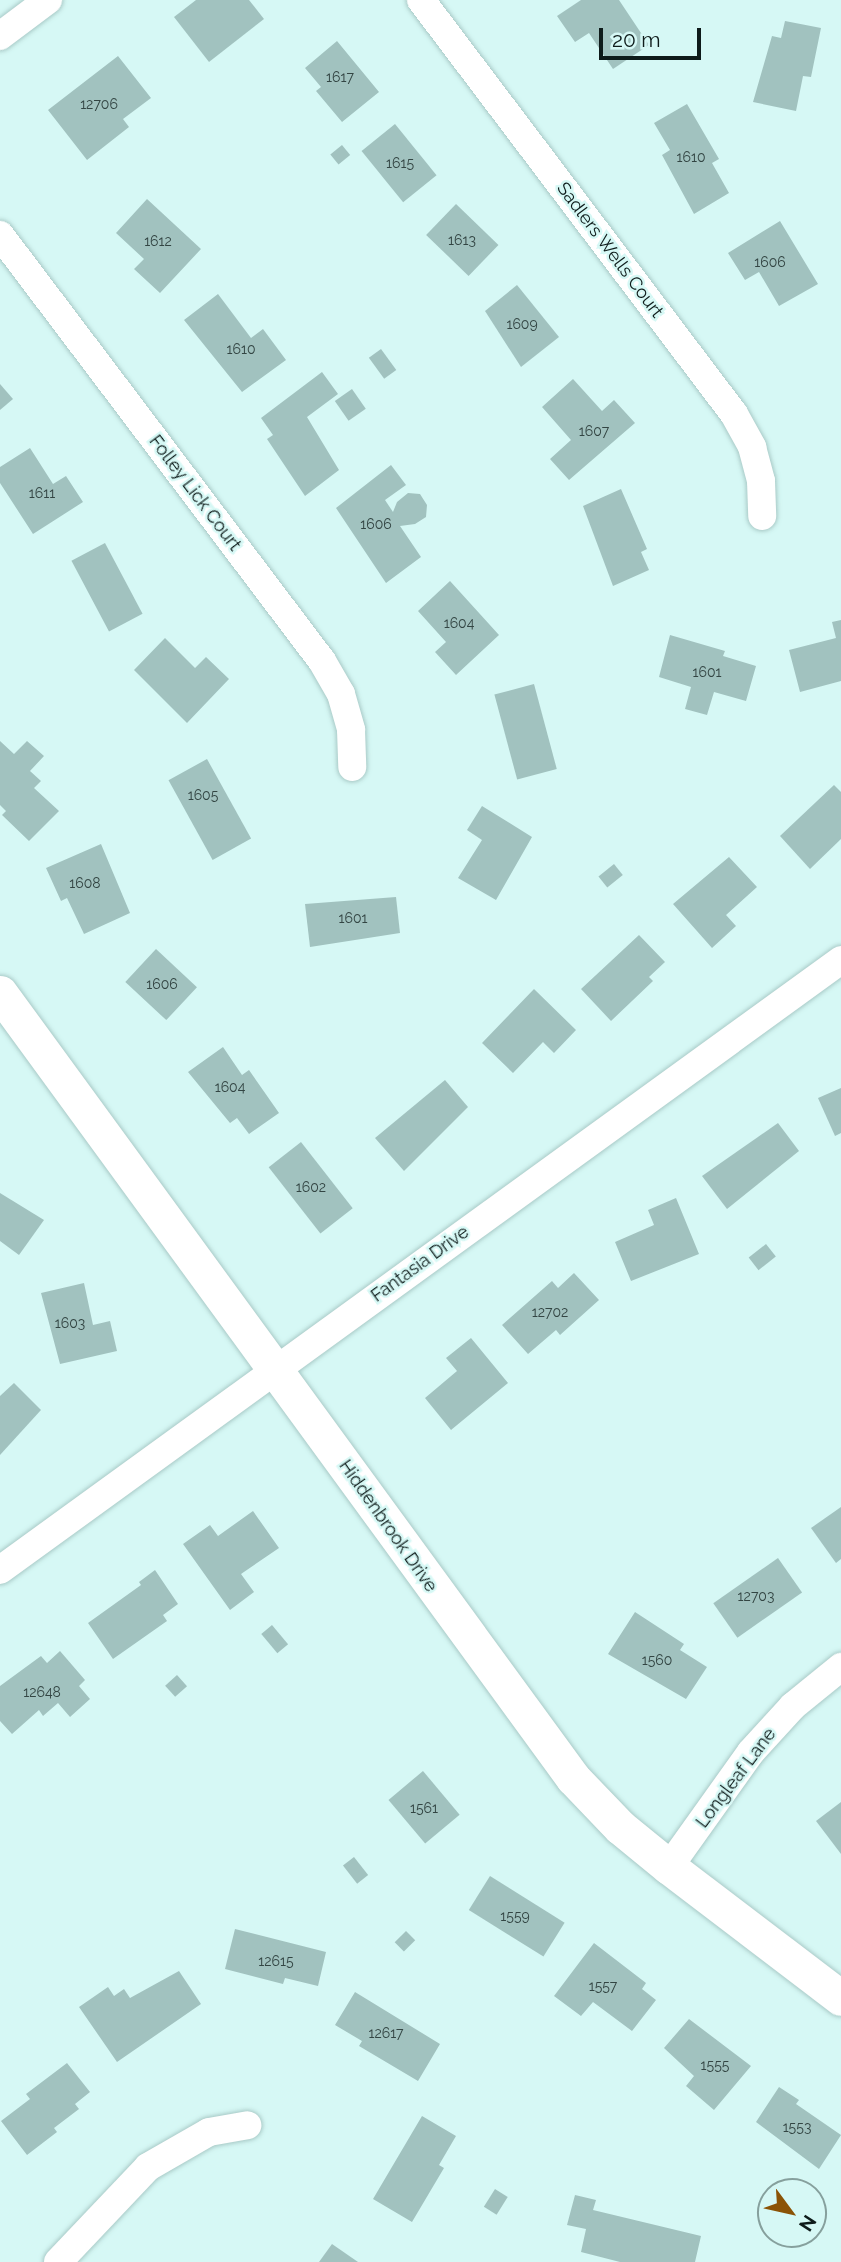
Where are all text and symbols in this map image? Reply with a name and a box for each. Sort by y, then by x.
scale bar [603,14,704,58]
text: 20 m [612,27,660,52]
house number: 1617 [326,69,354,85]
house number: 12706 [80,96,118,112]
house number: 1610 [677,149,705,165]
house number: 1615 [386,155,414,171]
street label: Sadlers Wells Court [552,178,668,322]
house number: 1613 [448,232,476,248]
house number: 1612 [144,233,172,249]
house number: 1606 [754,254,786,270]
house number: 1609 [506,316,538,332]
house number: 1610 [227,341,255,357]
house number: 1607 [579,423,609,439]
street label: Folley Lick Court [144,431,246,555]
house number: 1611 [29,485,55,501]
house number: 1606 [360,516,392,532]
house number: 1604 [444,615,474,631]
house number: 1601 [693,664,721,680]
house number: 1605 [188,787,218,803]
house number: 1608 [69,875,101,891]
house number: 1601 [339,910,367,926]
house number: 1606 [146,976,178,992]
house number: 1604 [215,1079,245,1095]
house number: 1602 [296,1179,326,1195]
street label: Fantasia Drive [367,1221,473,1307]
house number: 12702 [532,1304,568,1320]
house number: 1603 [55,1315,85,1331]
street label: Hiddenbrook Drive [334,1456,442,1596]
house number: 12703 [738,1588,774,1604]
house number: 1560 [642,1652,672,1668]
house number: 12648 [23,1684,61,1700]
street label: Longleaf Lane [691,1724,781,1832]
house number: 1561 [410,1800,438,1816]
house number: 1559 [500,1908,530,1924]
house number: 12615 [258,1953,294,1969]
house number: 1557 [589,1978,617,1994]
house number: 12617 [368,2025,404,2041]
house number: 1555 [701,2057,729,2073]
house number: 1553 [783,2119,811,2135]
north arrow [757,2178,827,2248]
text: N [795,2211,821,2235]

